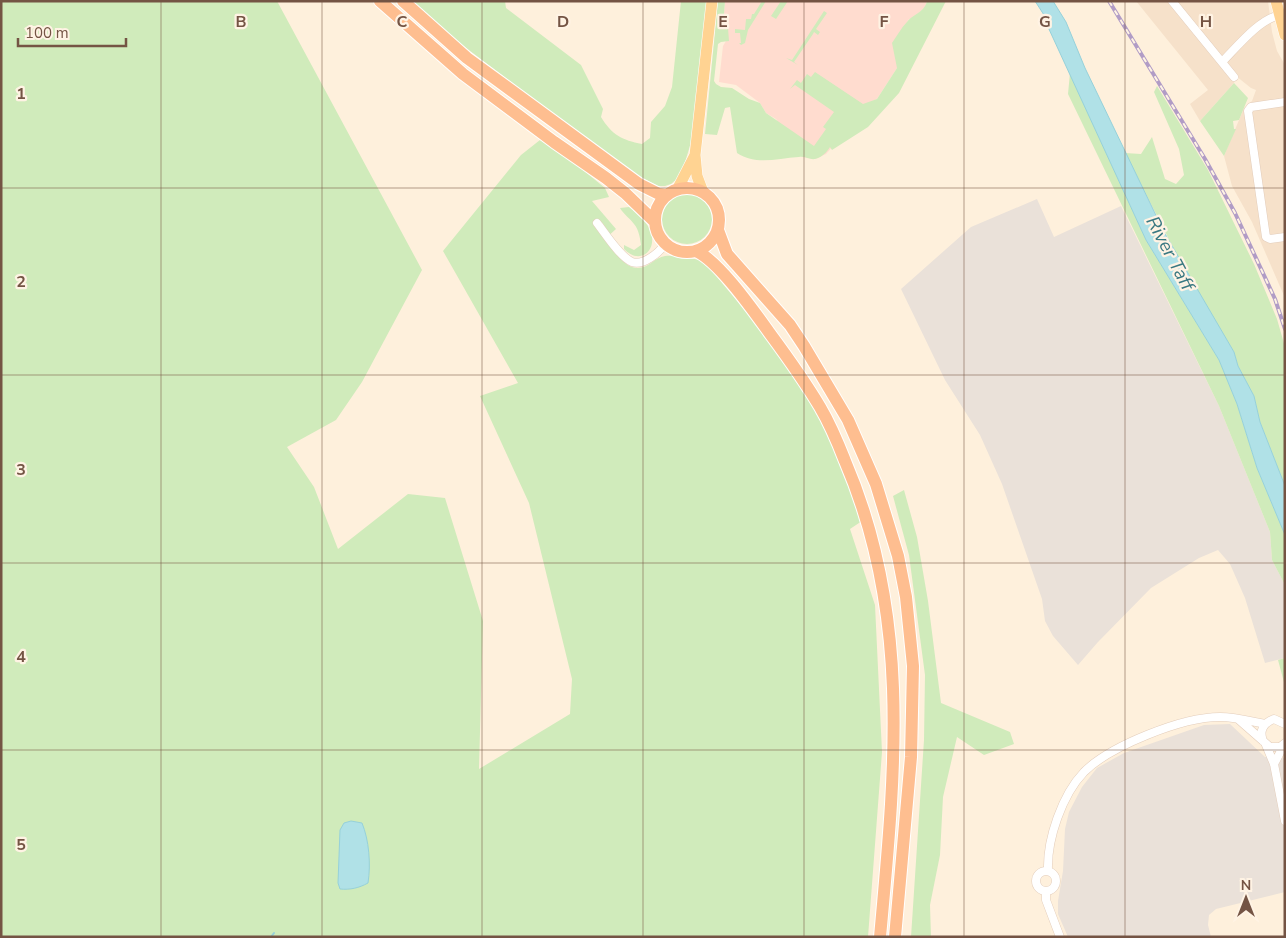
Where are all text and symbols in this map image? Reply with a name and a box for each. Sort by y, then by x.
text: B [235,11,247,33]
text: C [397,11,408,33]
text: D [557,11,569,33]
text: E [718,11,728,33]
text: F [880,11,889,33]
text: G [1039,11,1051,33]
text: H [1200,11,1212,33]
scale bar [18,15,125,47]
text: 100 m [25,23,69,43]
text: 1 [16,83,26,105]
water label: River Taff [1140,212,1201,297]
text: 2 [16,271,26,293]
text: 3 [16,459,26,481]
text: 4 [16,646,26,668]
text: 5 [16,834,26,856]
north arrow [1221,873,1271,923]
text: N [1241,876,1251,895]

